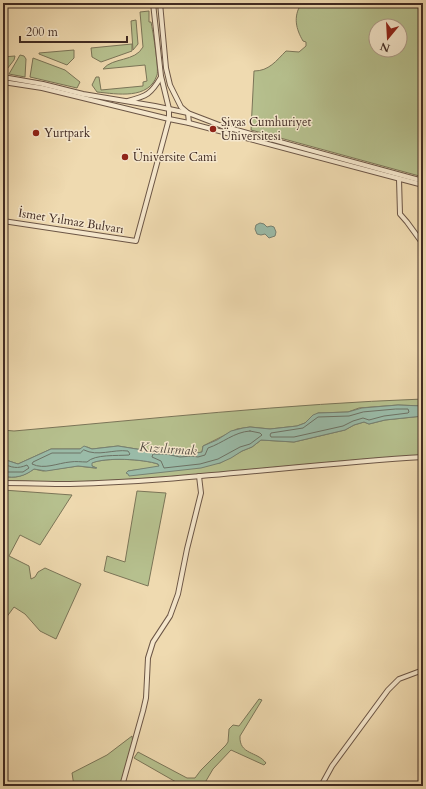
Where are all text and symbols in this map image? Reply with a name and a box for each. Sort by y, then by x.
scale bar [20,18,127,44]
north arrow [368,18,408,58]
text: 200 m [26,24,59,40]
text: N [378,38,392,56]
place label: Sivas Cumhuriyet Üniversitesi [221,114,312,144]
marker: Sivas Cumhuriyet Üniversitesi [208,124,218,134]
place label: Yurtpark [44,125,91,141]
marker: Yurtpark [31,128,41,138]
place label: Üniversite Cami [133,148,217,165]
marker: Üniversite Cami [120,152,130,162]
street label: İsmet Yılmaz Bulvarı [17,204,126,237]
water label: Kızılırmak [139,438,198,460]

